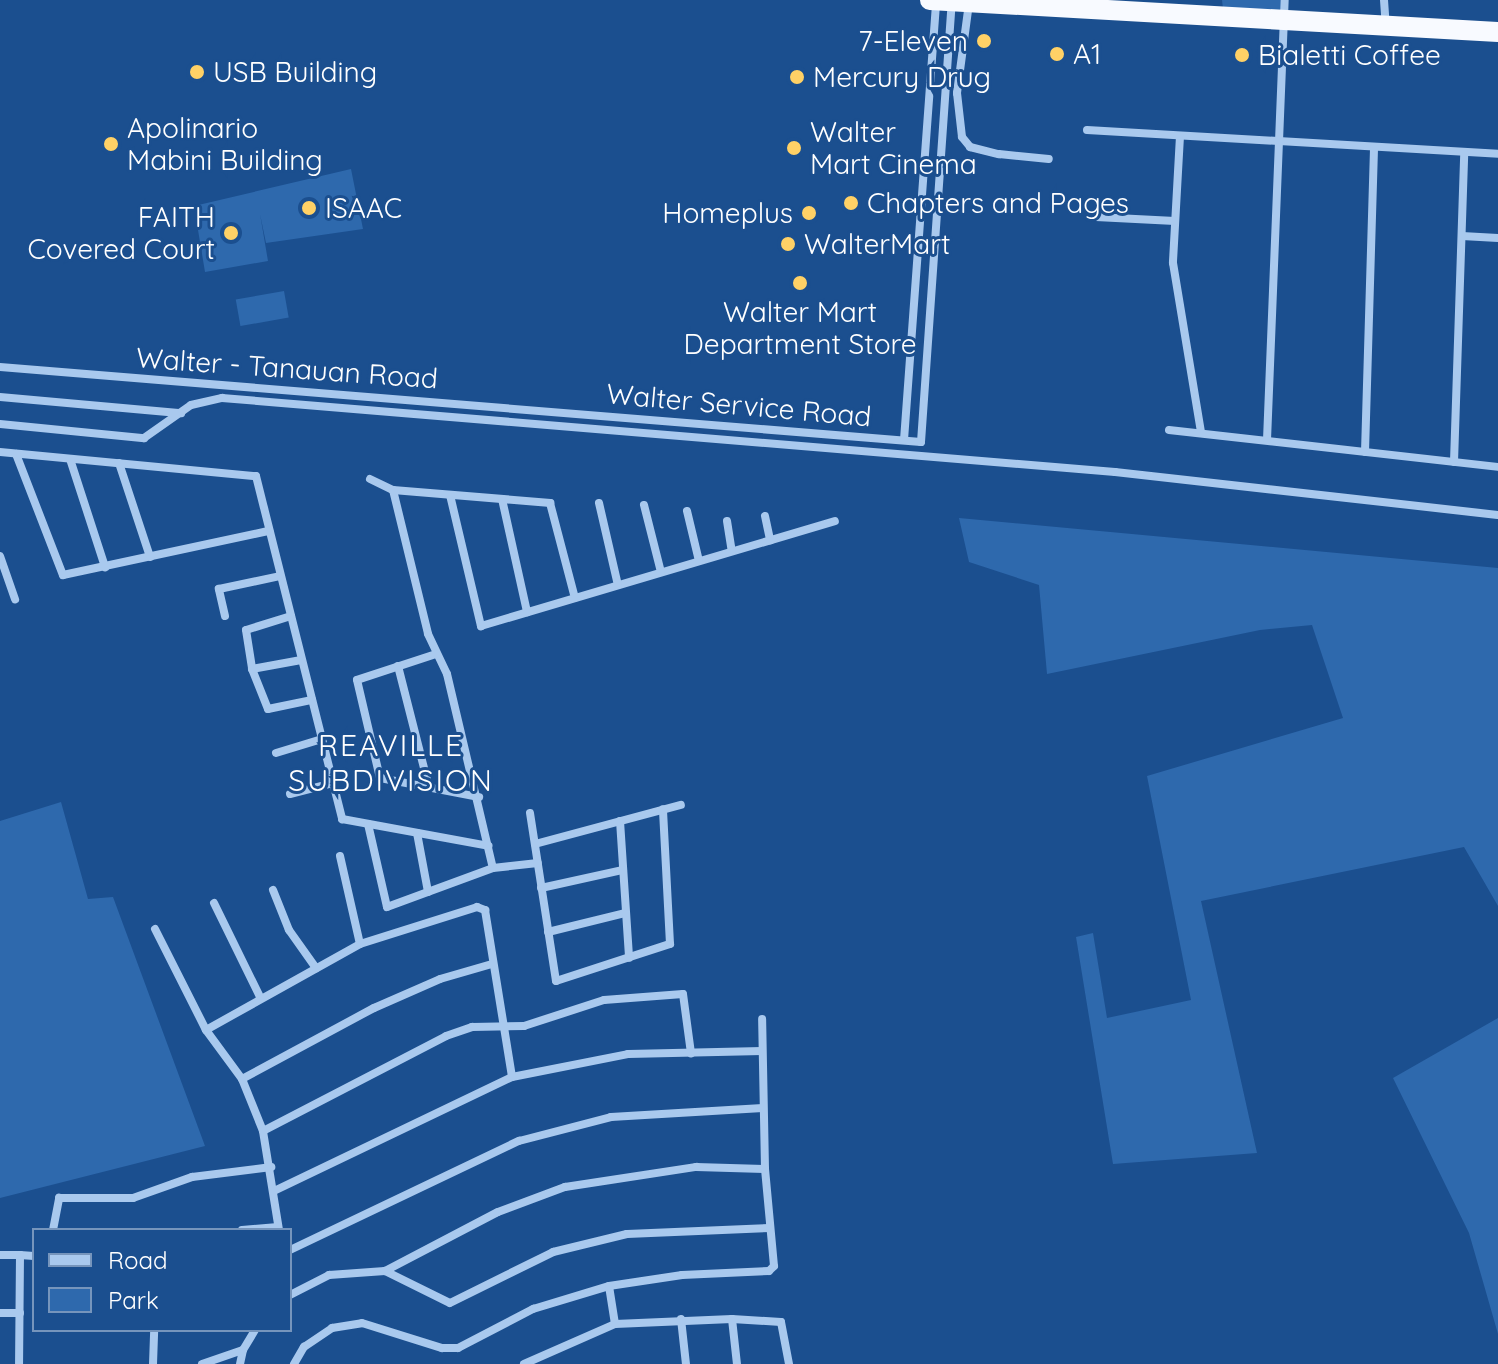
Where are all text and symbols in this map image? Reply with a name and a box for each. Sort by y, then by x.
place label: 7-Eleven [858,24,968,58]
marker: 7-Eleven [975,32,993,50]
place label: A1 [1073,37,1101,71]
place label: Bialetti Coffee [1258,38,1441,72]
marker: A1 [1048,45,1066,63]
marker: Bialetti Coffee [1233,46,1251,64]
place label: USB Building [213,55,377,89]
place label: Mercury Drug [813,60,991,94]
marker: USB Building [188,63,206,81]
marker: Mercury Drug [788,68,806,86]
place label: Apolinario Mabini Building [127,111,323,177]
place label: Walter Mart Cinema [810,115,977,181]
marker: Apolinario Mabini Building [102,135,120,153]
marker: Walter Mart Cinema [785,139,803,157]
place label: Chapters and Pages [867,186,1129,220]
place label: ISAAC [325,191,402,225]
marker: Chapters and Pages [842,194,860,212]
place label: Homeplus [662,196,793,230]
marker: ISAAC [300,199,318,217]
place label: FAITH Covered Court [27,200,215,266]
marker: Homeplus [800,204,818,222]
marker: FAITH Covered Court [222,224,240,242]
place label: WalterMart [804,227,950,261]
marker: WalterMart [779,235,797,253]
marker: Walter Mart Department Store [791,274,809,292]
place label: Walter Mart Department Store [683,295,917,361]
street label: Walter - Tanauan Road [135,341,439,395]
street label: Walter Service Road [605,377,873,433]
district label: REAVILLE SUBDIVISION [288,727,494,798]
legend [32,1228,292,1332]
text: Road [108,1245,168,1275]
text: Park [108,1285,159,1315]

